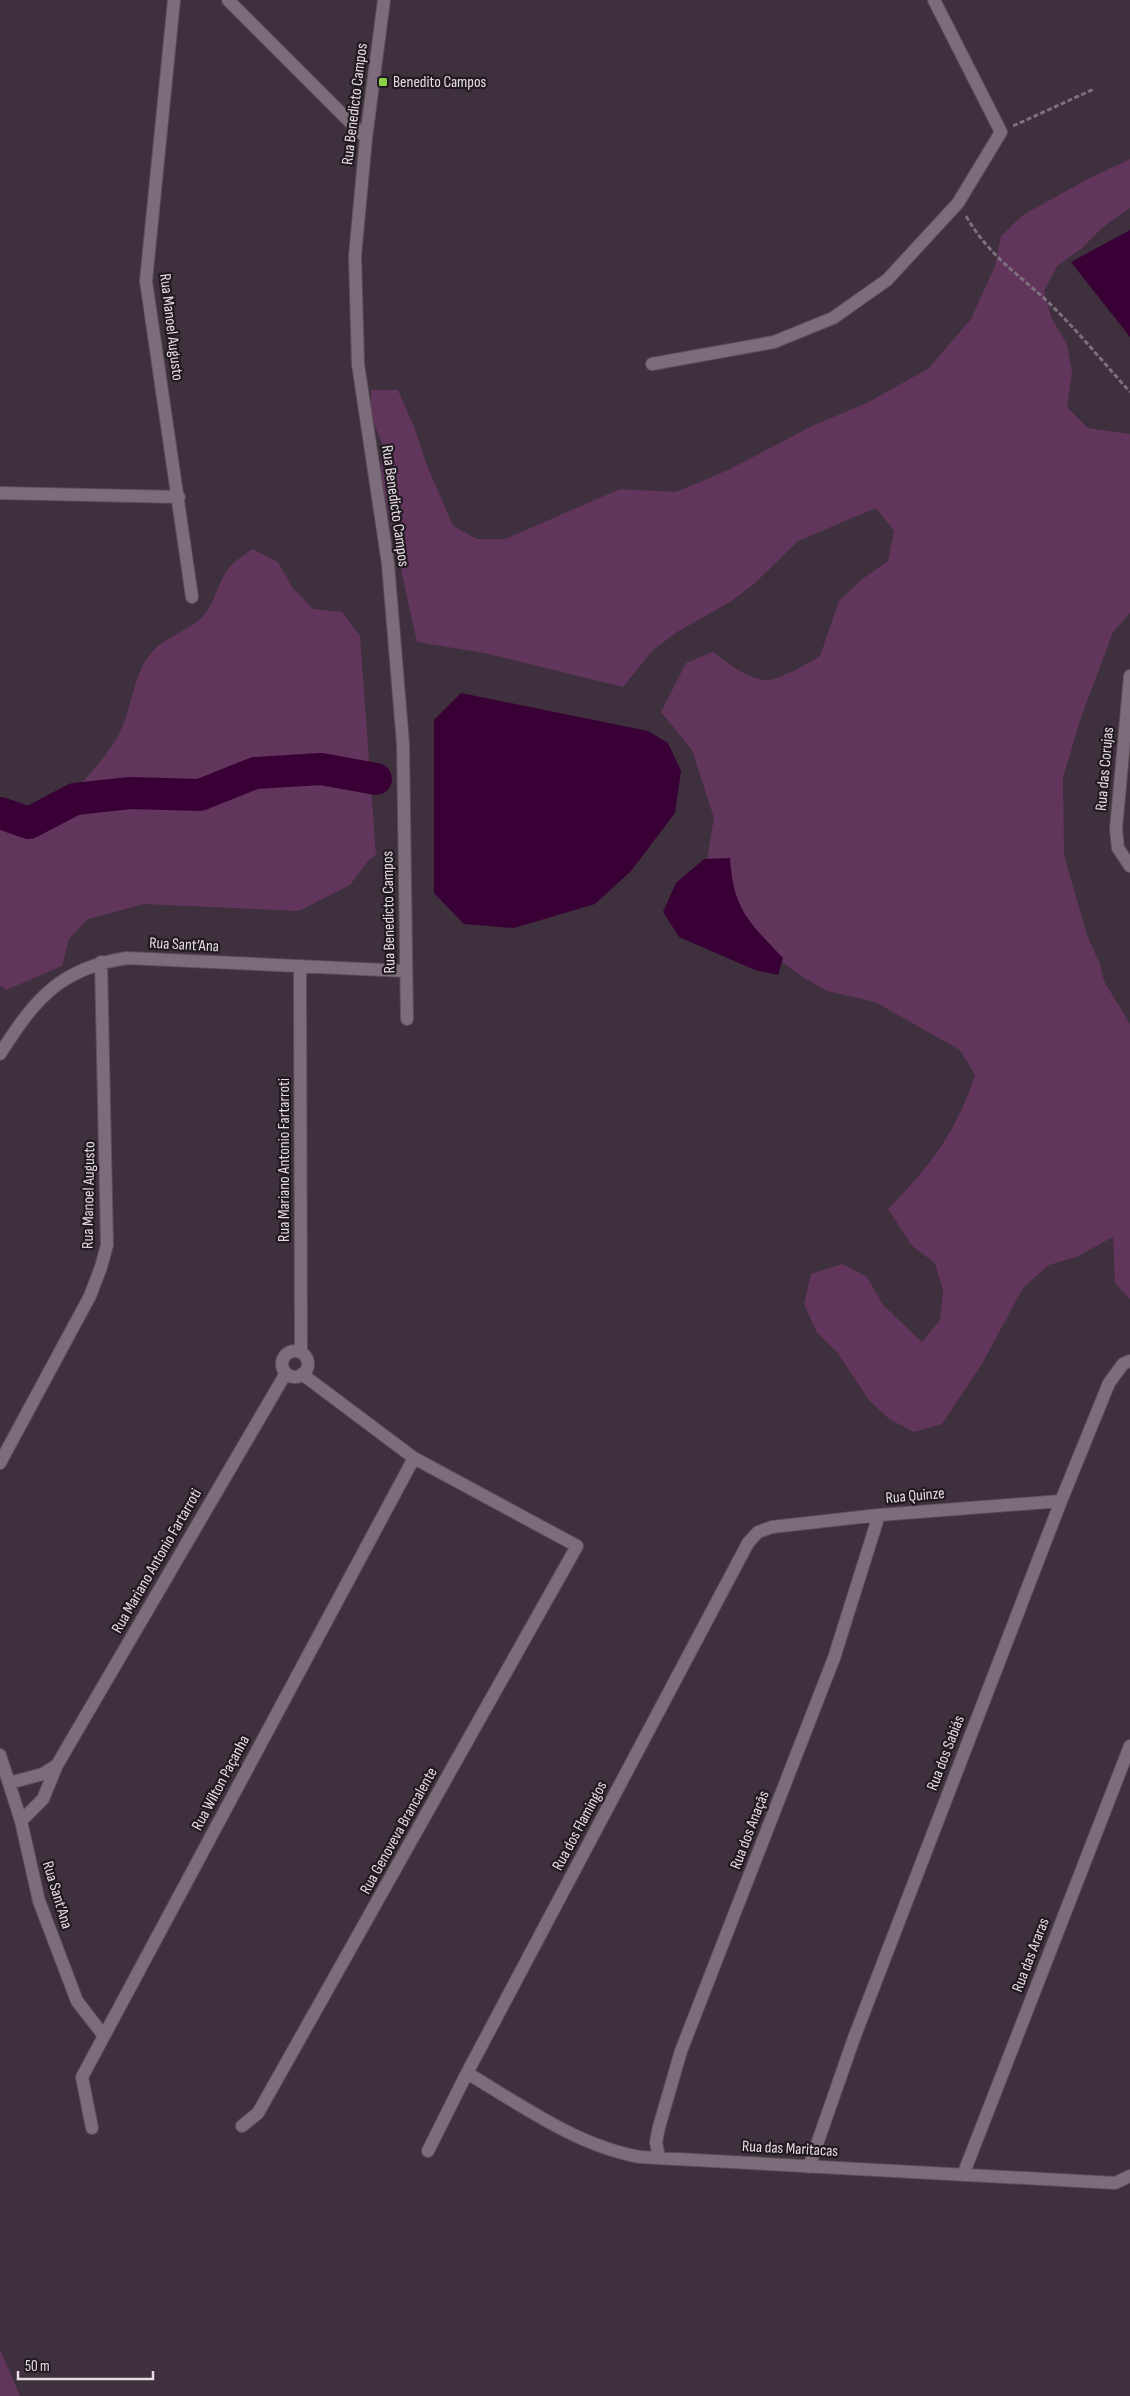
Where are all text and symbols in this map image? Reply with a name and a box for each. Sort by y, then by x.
street label: Rua Benedicto Campos [338,42,372,166]
place label: Benedito Campos [393,73,487,92]
marker: Benedito Campos [377,76,389,88]
street label: Rua Manoel Augusto [155,272,187,382]
street label: Rua Benedicto Campos [377,444,413,568]
street label: Rua das Corujas [1092,726,1118,812]
street label: Rua Benedicto Campos [378,850,400,973]
street label: Rua Sant’Ana [149,934,219,956]
street label: Rua Mariano Antonio Fartarroti [275,1078,294,1242]
street label: Rua Manoel Augusto [79,1141,99,1249]
street label: Rua Quinze [885,1484,945,1508]
street label: Rua Mariano Antonio Fartarroti [108,1485,206,1637]
street label: Rua dos Sabiás [923,1713,969,1793]
street label: Rua Wilton Paçanha [188,1732,254,1834]
street label: Rua Genoveva Brancalente [356,1764,442,1898]
street label: Rua dos Flamingos [549,1778,612,1874]
street label: Rua dos Anaçãs [726,1788,774,1872]
street label: Rua Sant’Ana [38,1859,76,1931]
street label: Rua das Araras [1008,1915,1054,1995]
street label: Rua das Maritacas [741,2137,839,2161]
scale bar [18,2348,152,2380]
text: 50 m [25,2357,50,2376]

